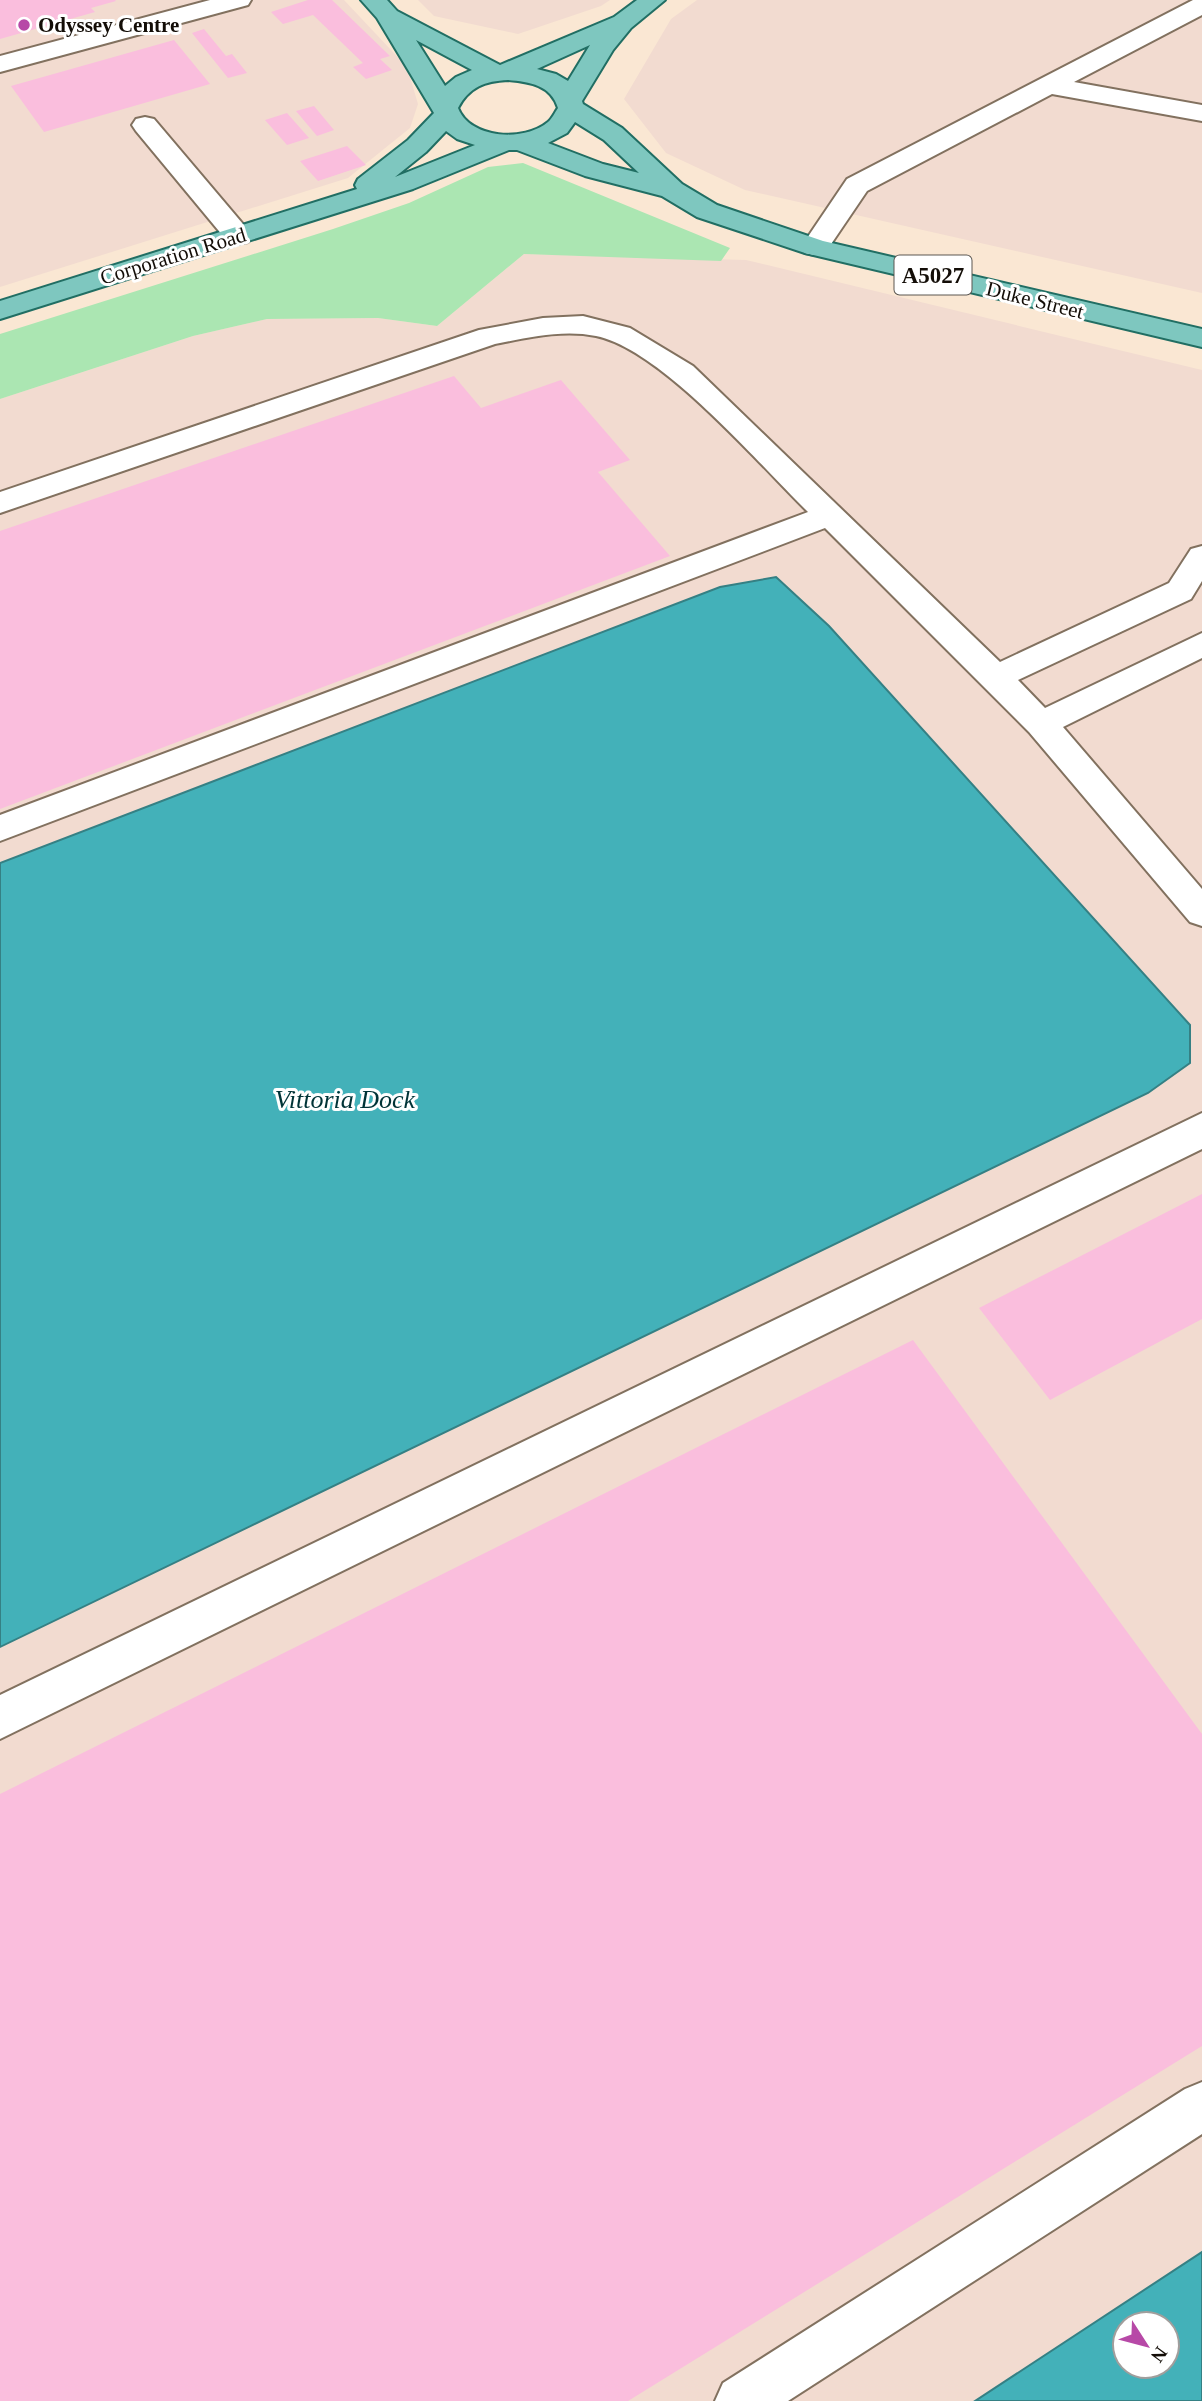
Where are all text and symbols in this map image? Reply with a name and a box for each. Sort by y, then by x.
place label: Odyssey Centre [38,13,179,37]
marker: Odyssey Centre [16,17,32,33]
street label: Corporation Road [97,222,249,290]
road number: A5027 [894,256,972,294]
street label: Duke Street [984,276,1086,324]
water label: Vittoria Dock [275,1085,416,1114]
north arrow [1111,2310,1181,2380]
text: N [1147,2343,1172,2367]

